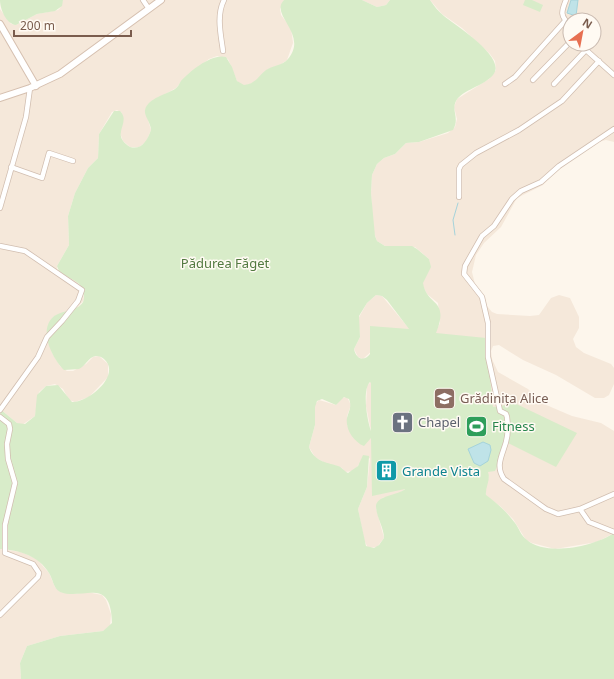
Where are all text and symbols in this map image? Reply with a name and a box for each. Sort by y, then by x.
scale bar [14,12,131,38]
north arrow [562,12,602,52]
text: N [580,14,595,32]
text: 200 m [20,17,55,34]
park label: Pădurea Făget [181,254,269,272]
school or university icon: Grădinița Alice [431,385,457,411]
place label: Grădinița Alice [460,389,549,407]
church icon: Chapel [389,409,415,435]
place label: Chapel [418,413,460,431]
sports icon: Fitness [463,413,489,439]
place label: Fitness [492,417,535,435]
building icon: Grande Vista [373,458,399,484]
place label: Grande Vista [402,462,480,480]

